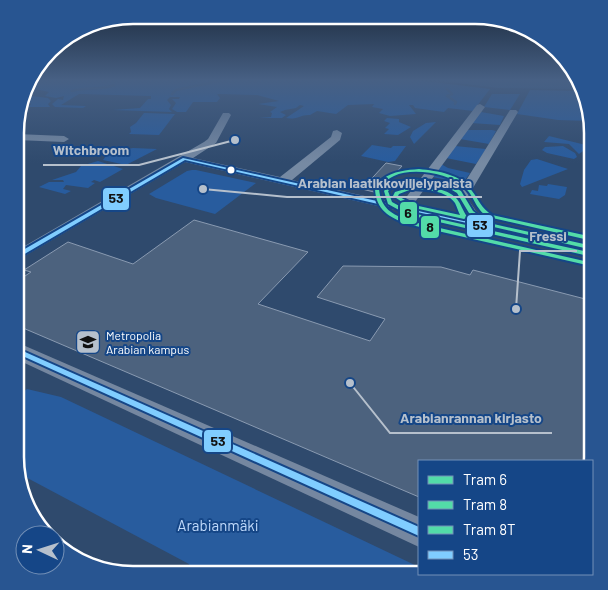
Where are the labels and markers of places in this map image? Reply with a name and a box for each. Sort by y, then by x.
callout: Witchbroom [43,136,139,165]
unlabelled marker [226,165,236,175]
callout: Arabian laatikkoviljelypalsta [287,168,482,197]
callout: Fressi [520,222,577,251]
place label: Metropolia Arabian kampus [106,328,189,356]
school or university icon: Metropolia Arabian kampus [75,329,101,355]
callout: Arabianrannan kirjasto [390,404,552,433]

